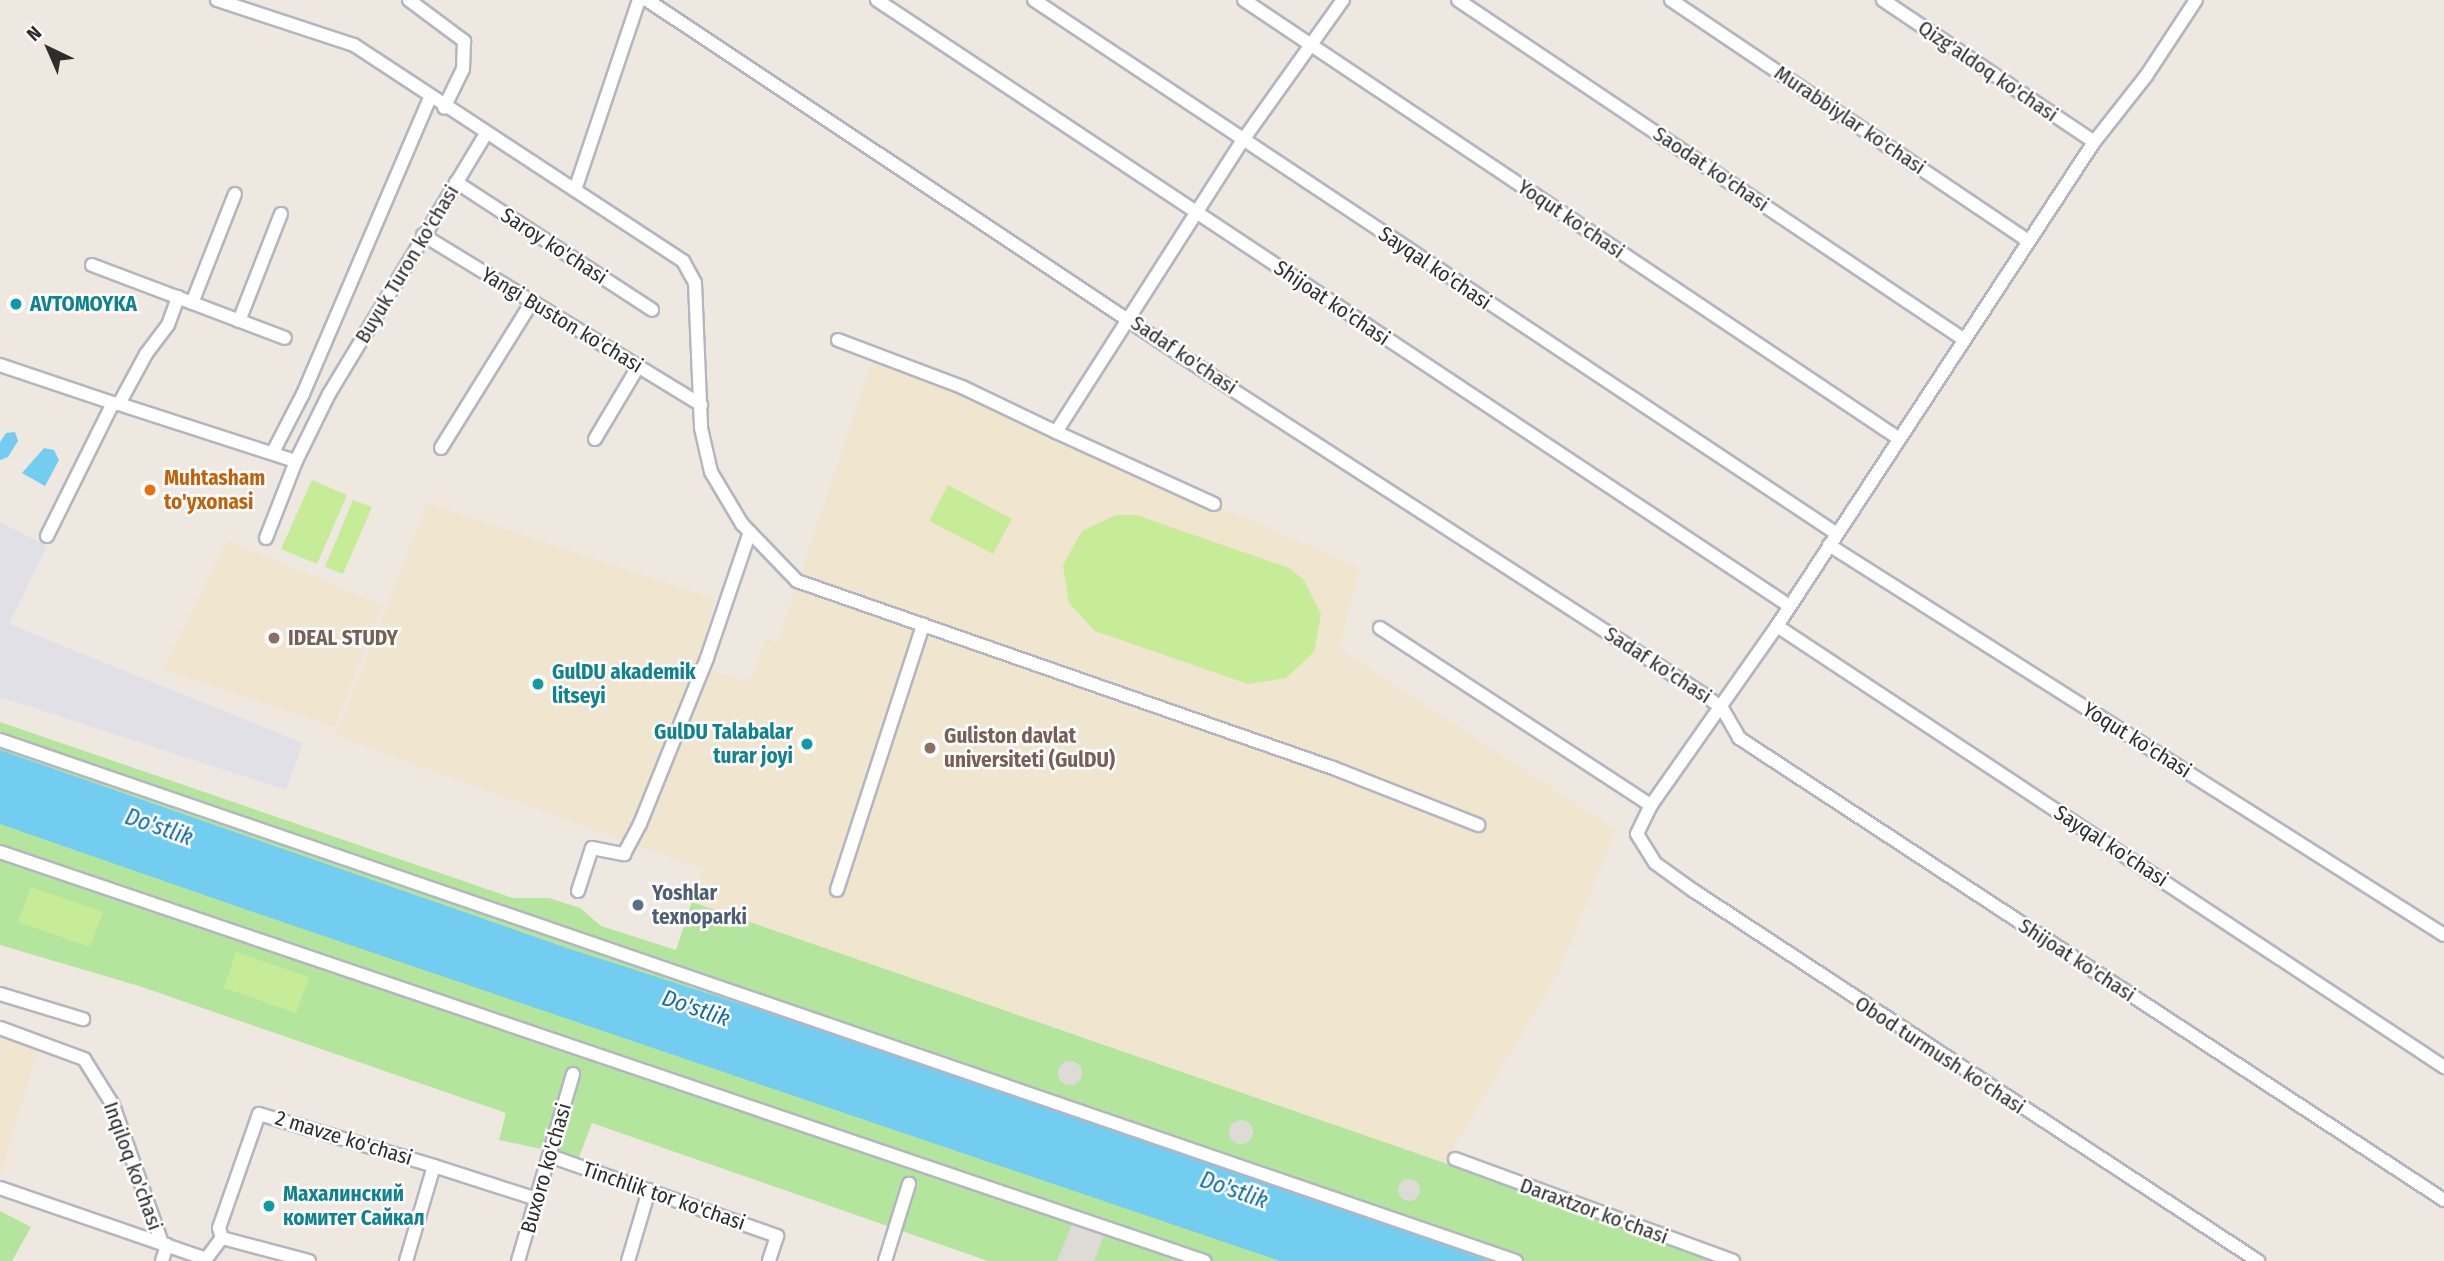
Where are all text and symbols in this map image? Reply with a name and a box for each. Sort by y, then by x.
north arrow [14,14,84,84]
street label: Qizg'aldoq ko'chasi [1913,15,2063,127]
text: N [22,21,46,46]
street label: Murabbiylar ko'chasi [1770,60,1930,180]
street label: Saodat ko'chasi [1648,121,1774,217]
street label: Yoqut ko'chasi [1513,174,1629,264]
street label: Buyuk Turon ko'chasi [350,180,464,348]
street label: Saroy ko'chasi [496,202,612,290]
street label: Sayqal ko'chasi [1374,221,1496,315]
street label: Shijoat ko'chasi [1269,255,1395,351]
street label: Yangi Buston ko'chasi [477,262,647,378]
place label: AVTOMOYKA [30,291,137,317]
marker: AVTOMOYKA [8,296,24,312]
street label: Sadaf ko'chasi [1126,310,1242,400]
place label: Muhtasham to'yxonasi [164,465,265,515]
marker: Muhtasham to'yxonasi [142,482,158,498]
street label: Sadaf ko'chasi [1600,621,1716,709]
place label: IDEAL STUDY [288,625,398,651]
marker: IDEAL STUDY [266,630,282,646]
place label: GulDU akademik litseyi [552,659,696,709]
marker: GulDU akademik litseyi [530,676,546,692]
street label: Yoqut ko'chasi [2078,697,2196,783]
place label: GulDU Talabalar turar joyi [654,719,793,769]
place label: Guliston davlat universiteti (GulDU) [944,723,1115,773]
marker: GulDU Talabalar turar joyi [799,736,815,752]
marker: Guliston davlat universiteti (GulDU) [922,740,938,756]
street label: Sayqal ko'chasi [2049,800,2173,892]
water label: Do'stlik [121,803,197,851]
place label: Yoshlar texnoparki [652,880,747,930]
marker: Yoshlar texnoparki [630,897,646,913]
street label: Shijoat ko'chasi [2014,913,2140,1007]
water label: Do'stlik [658,984,734,1032]
street label: Obod turmush ko'chasi [1850,991,2030,1119]
street label: Inqiloq ko'chasi [98,1098,168,1234]
street label: Buxoro ko'chasi [515,1100,577,1236]
street label: 2 mavze ko'chasi [272,1105,416,1171]
street label: Tinchlik tor ko'chasi [579,1156,749,1236]
water label: Do'stlik [1196,1166,1272,1214]
street label: Daraxtzor ko'chasi [1517,1173,1671,1249]
place label: Махалинский комитет Сайкал [283,1181,425,1231]
marker: Махалинский комитет Сайкал [261,1198,277,1214]

